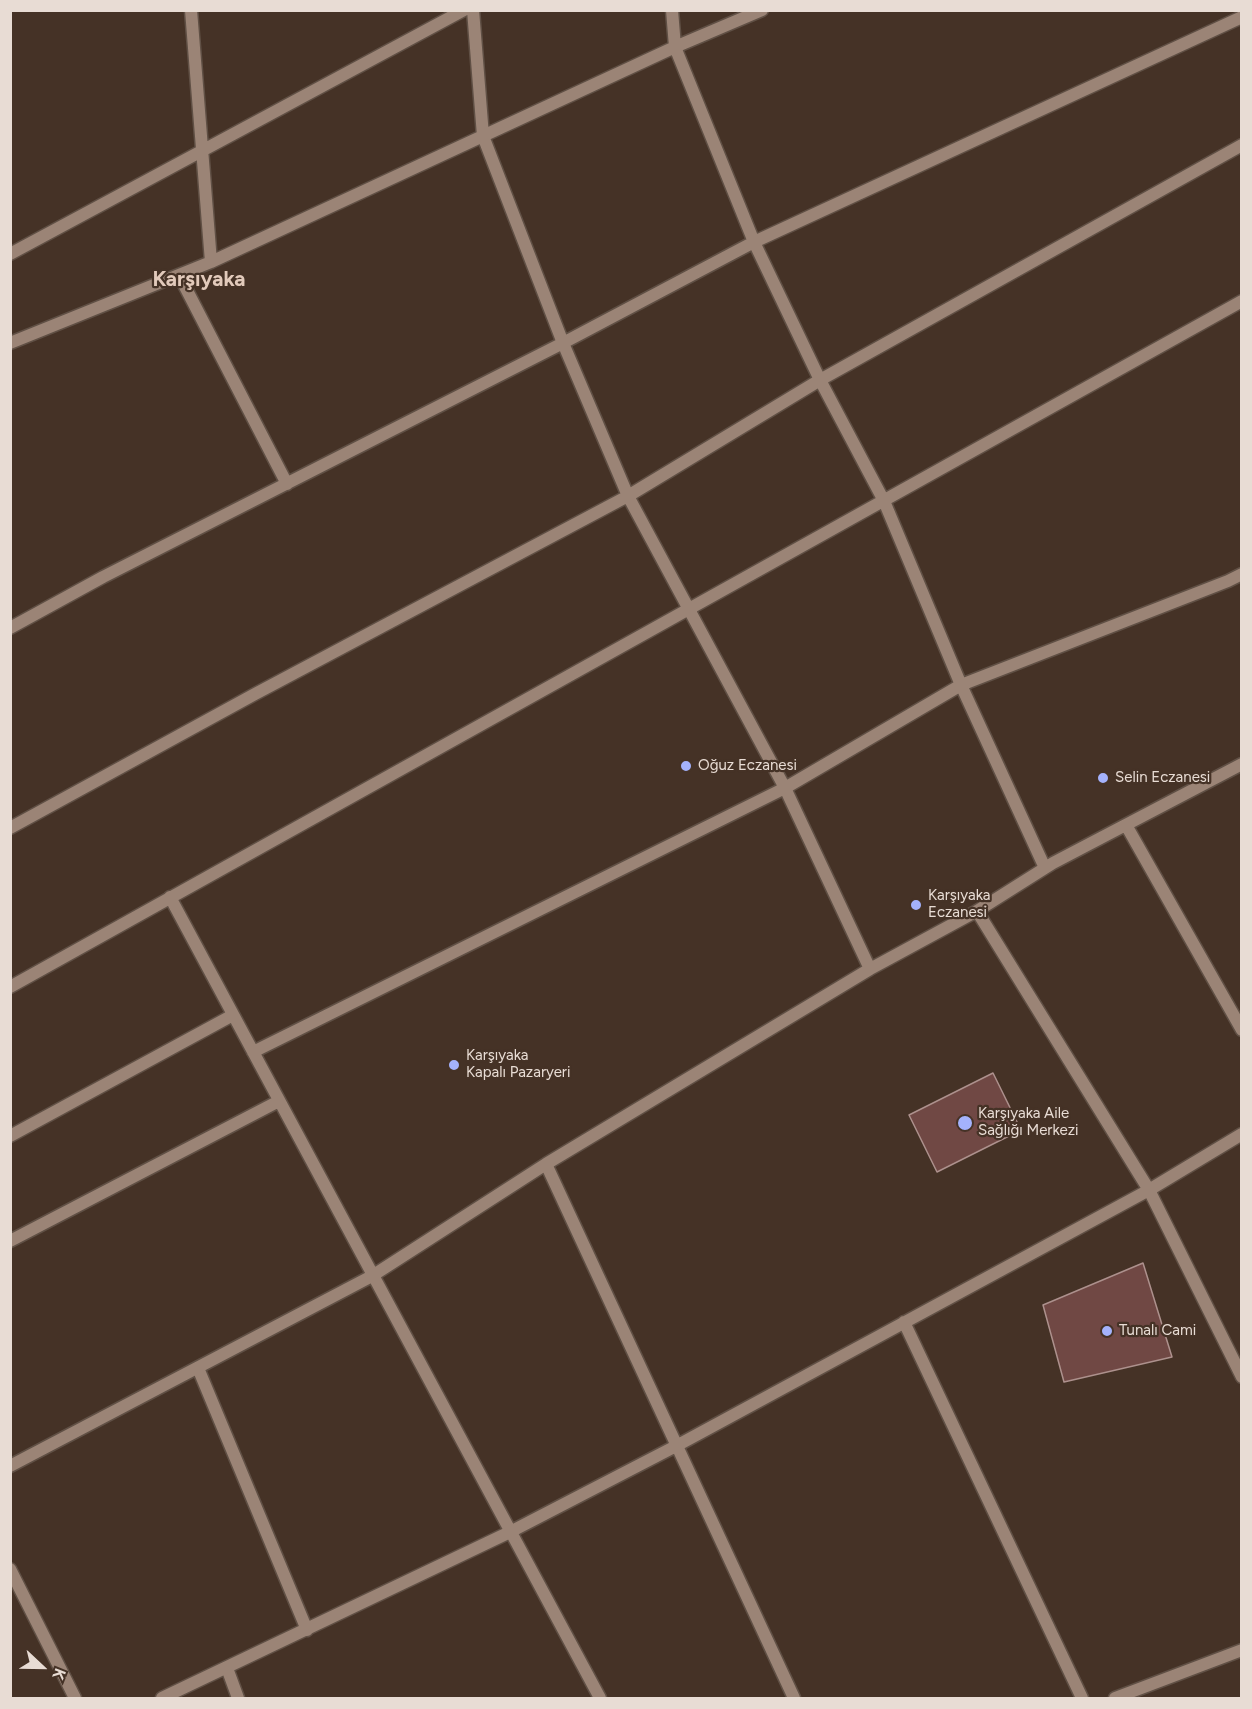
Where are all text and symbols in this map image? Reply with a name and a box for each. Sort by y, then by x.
district label: Karşıyaka [152,267,246,293]
place label: Oğuz Eczanesi [698,757,797,775]
marker: Oğuz Eczanesi [679,759,693,773]
place label: Selin Eczanesi [1115,769,1210,787]
marker: Selin Eczanesi [1096,771,1110,785]
place label: Karşıyaka Eczanesi [928,887,990,922]
marker: Karşıyaka Eczanesi [909,898,923,912]
place label: Karşıyaka Kapalı Pazaryeri [466,1047,570,1082]
marker: Karşıyaka Kapalı Pazaryeri [447,1058,461,1072]
place label: Karşıyaka Aile Sağlığı Merkezi [978,1105,1079,1140]
marker: Karşıyaka Aile Sağlığı Merkezi [956,1114,974,1132]
place label: Tunalı Cami [1119,1322,1196,1340]
marker: Tunalı Cami [1100,1324,1114,1338]
north arrow [12,1637,72,1697]
text: K [48,1665,70,1682]

